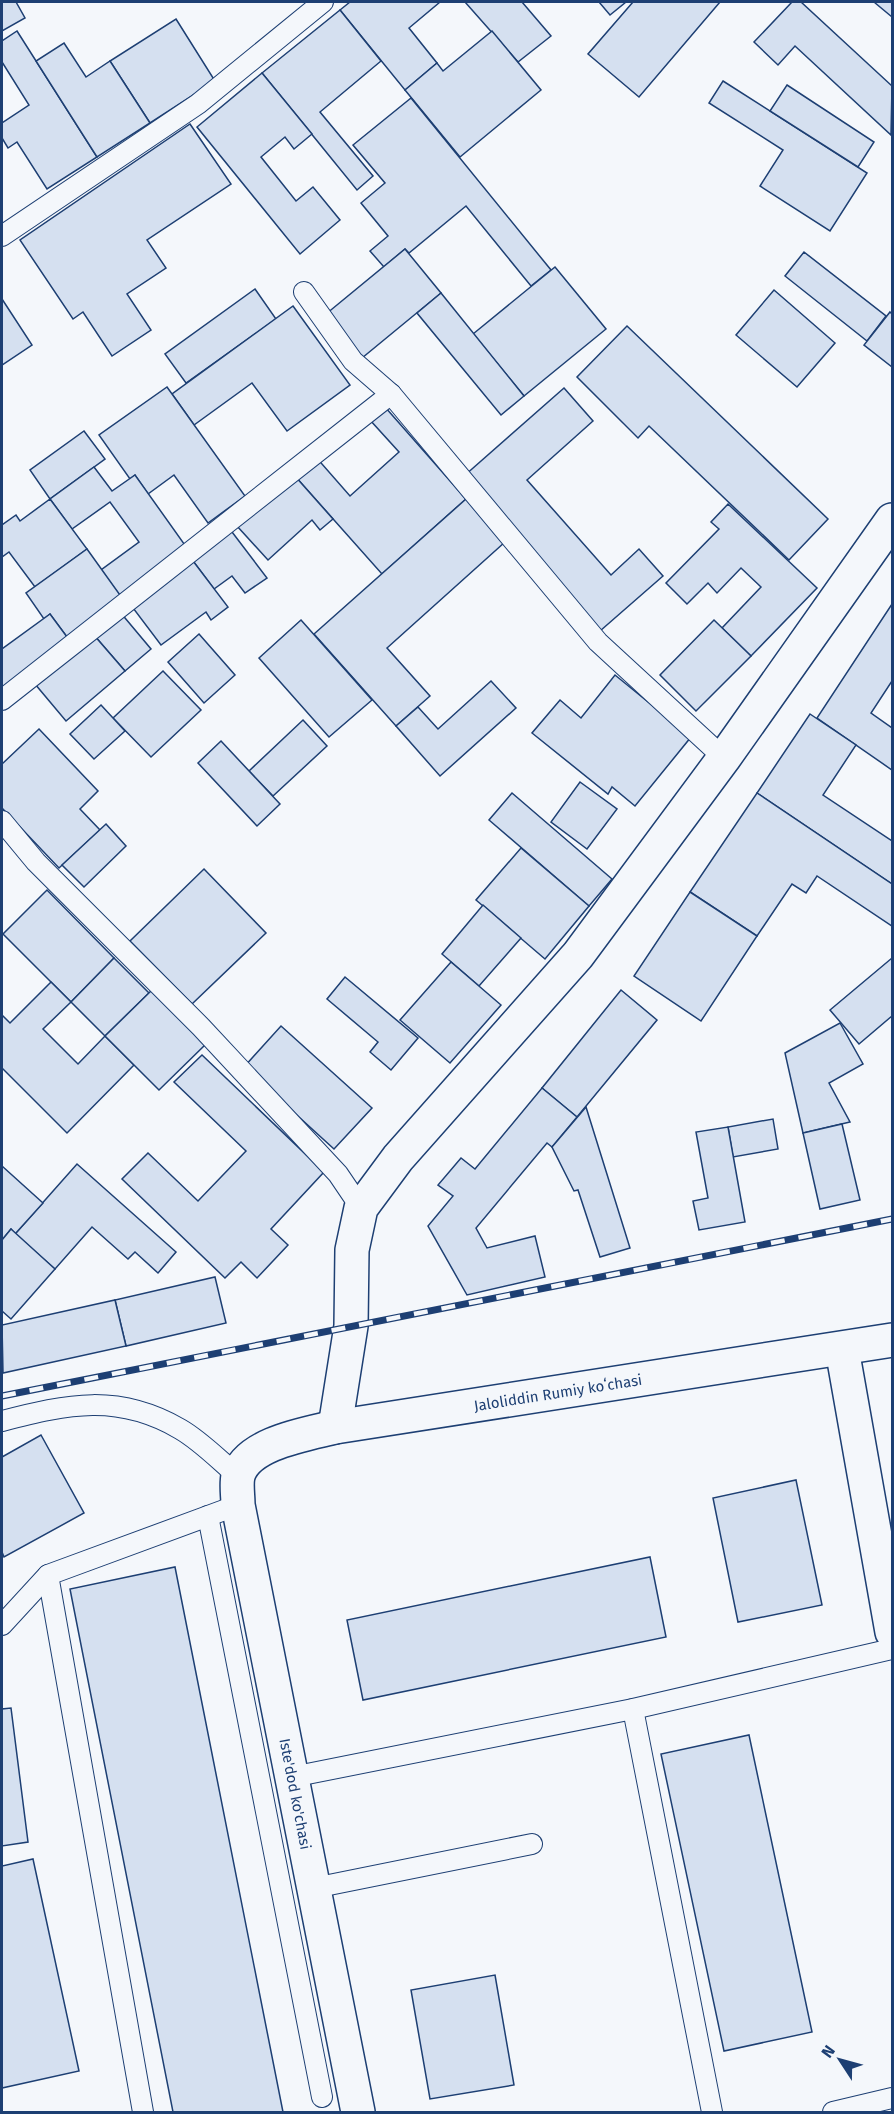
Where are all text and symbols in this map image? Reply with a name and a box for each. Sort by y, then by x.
street label: Jaloliddin Rumiy koʻchasi [473,1371,643,1415]
street label: Iste'dod ko'chasi [275,1737,315,1851]
north arrow [810,2030,870,2090]
text: N [817,2042,839,2061]

